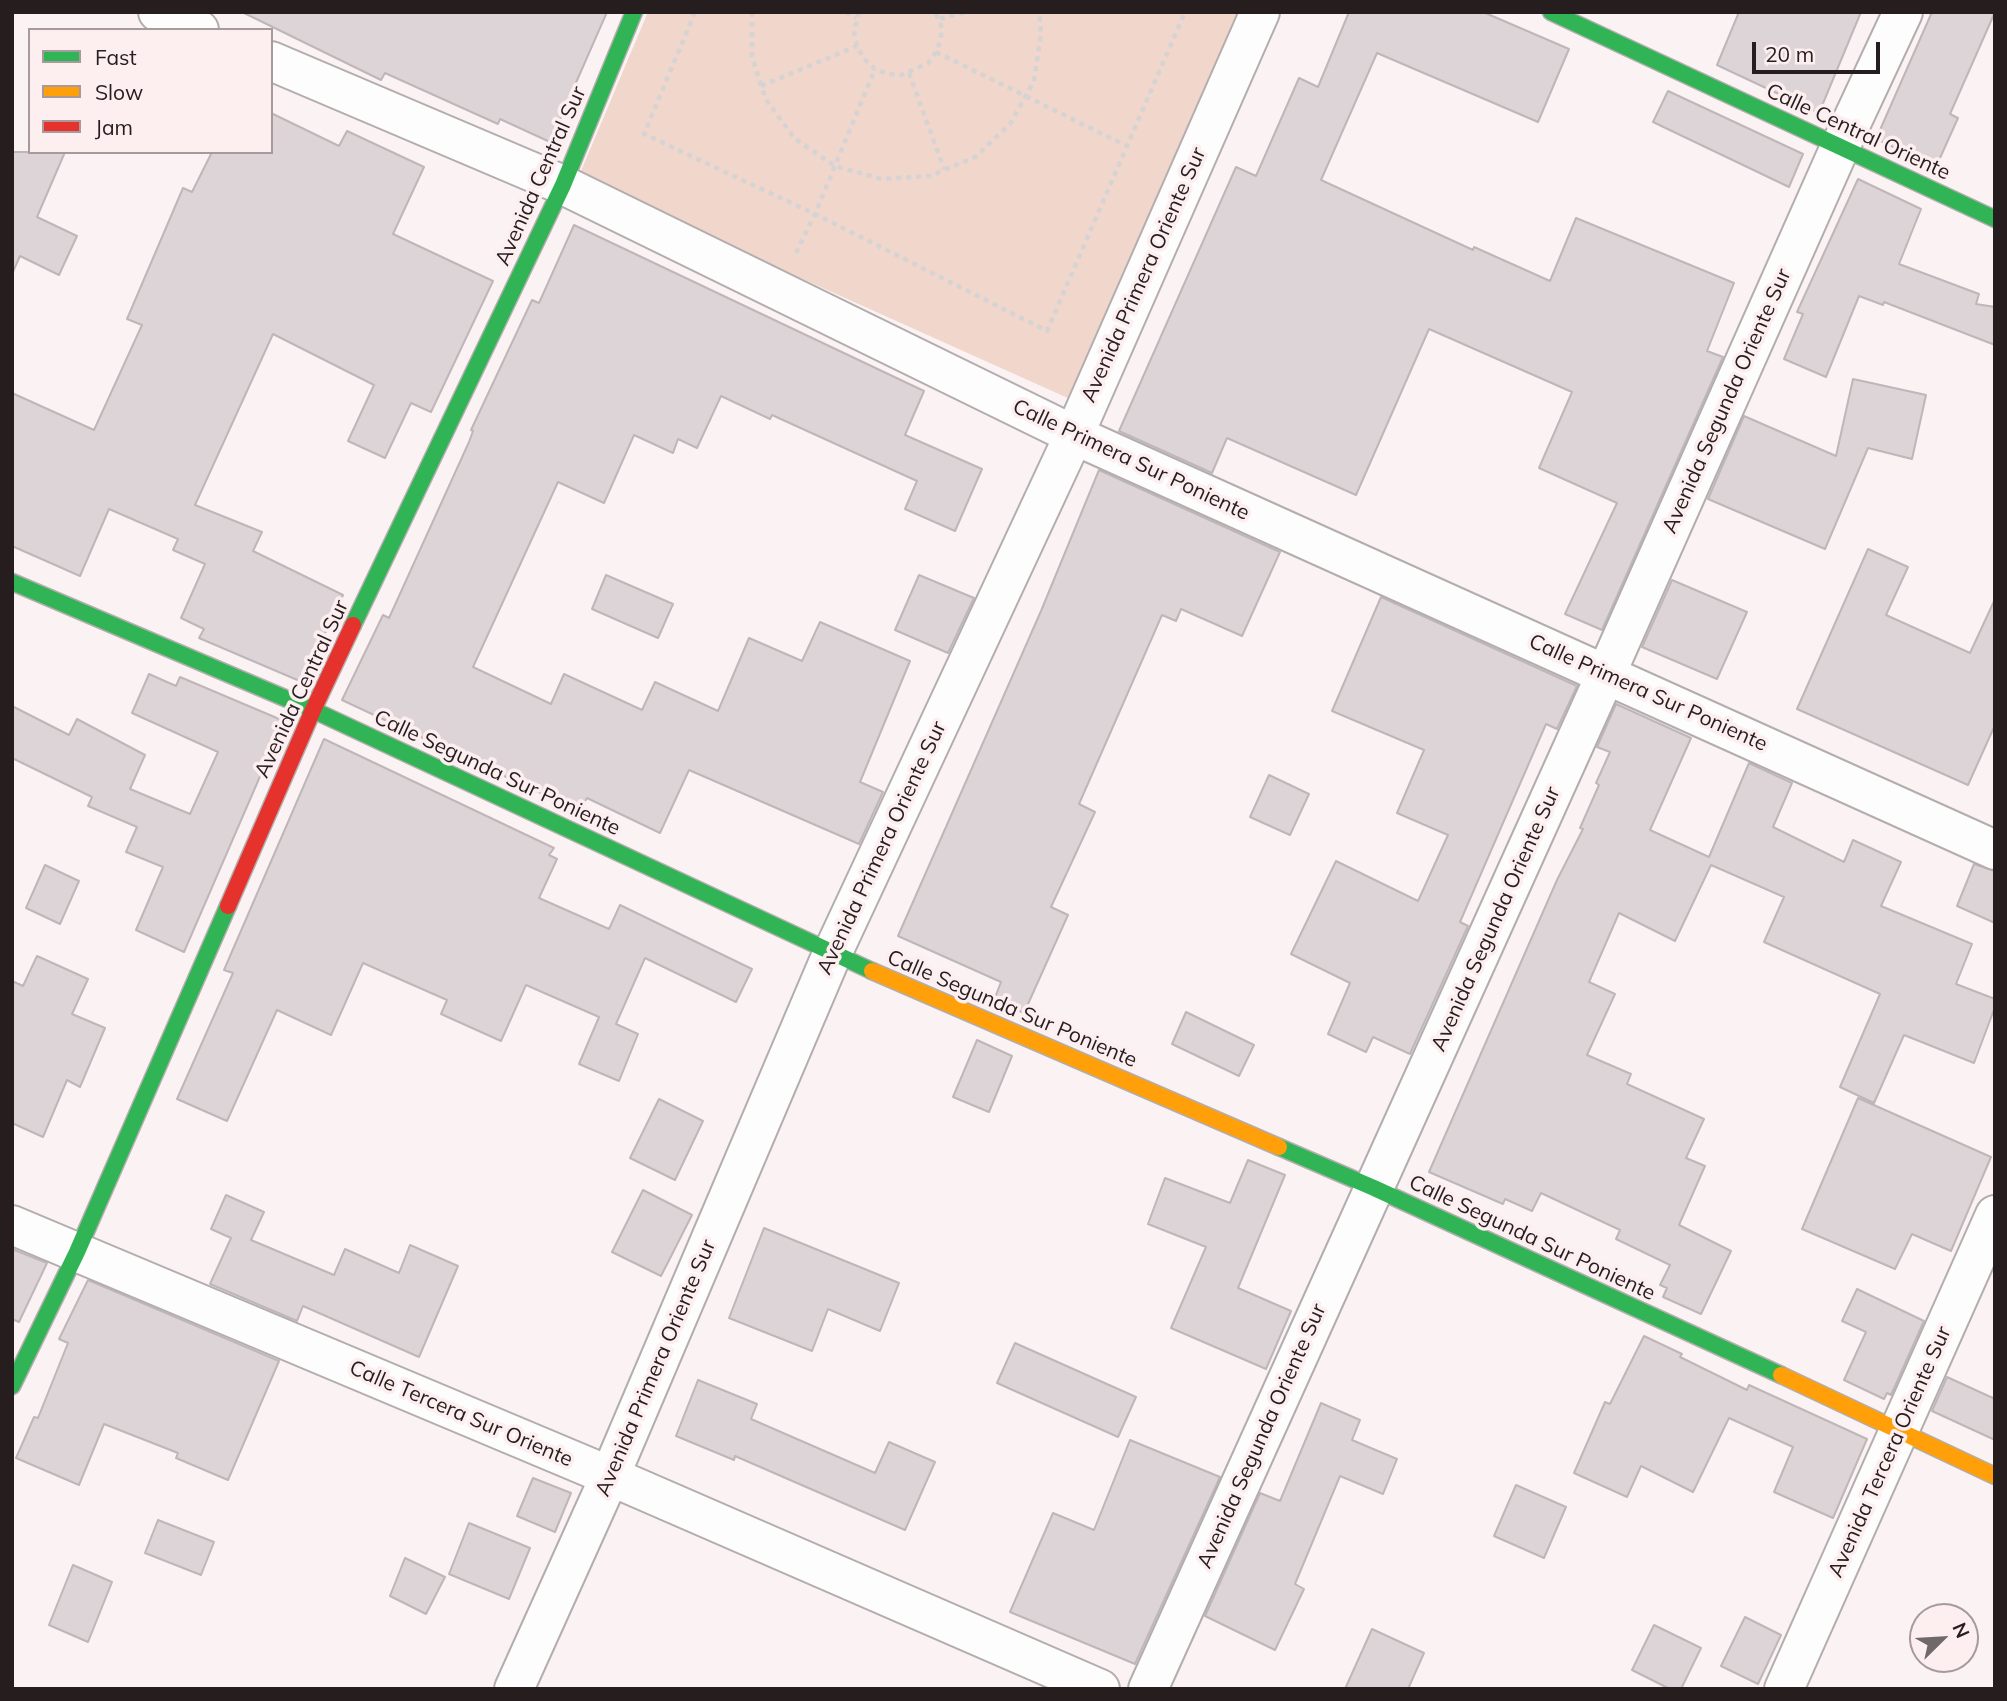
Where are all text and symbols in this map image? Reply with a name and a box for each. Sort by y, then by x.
legend [28,28,273,154]
scale bar [1755,28,1883,72]
text: 20 m [1765,41,1814,67]
text: Fast [95,44,137,70]
street label: Calle Central Oriente [1762,78,1954,186]
text: Slow [95,79,143,105]
street label: Avenida Central Sur [490,83,592,269]
text: Jam [95,114,133,140]
street label: Avenida Primera Oriente Sur [1076,144,1212,406]
street label: Avenida Segunda Oriente Sur [1657,265,1797,537]
street label: Calle Primera Sur Poniente [1009,394,1253,526]
street label: Avenida Central Sur [250,596,354,782]
street label: Calle Primera Sur Poniente [1525,629,1771,757]
street label: Calle Segunda Sur Poniente [370,705,624,841]
street label: Avenida Primera Oriente Sur [812,717,952,979]
street label: Avenida Segunda Oriente Sur [1426,783,1566,1055]
street label: Calle Segunda Sur Poniente [883,945,1141,1073]
street label: Calle Segunda Sur Poniente [1405,1170,1659,1306]
street label: Avenida Primera Oriente Sur [590,1236,722,1500]
street label: Avenida Segunda Oriente Sur [1192,1300,1332,1572]
street label: Avenida Tercera Oriente Sur [1823,1323,1957,1581]
street label: Calle Tercera Sur Oriente [345,1355,577,1473]
north arrow [1909,1603,1979,1673]
text: N [1947,1619,1975,1642]

